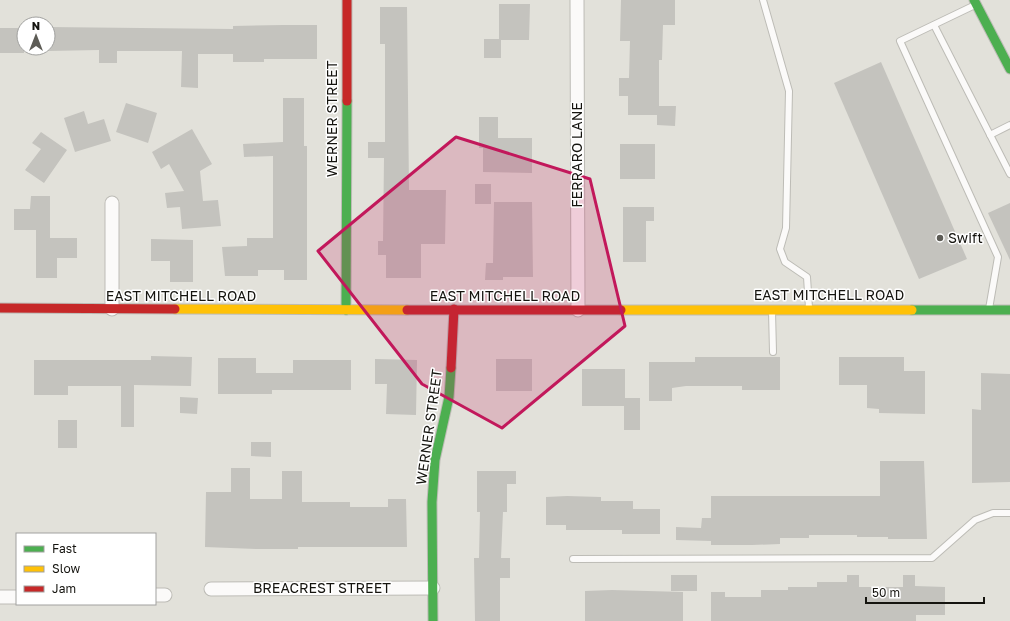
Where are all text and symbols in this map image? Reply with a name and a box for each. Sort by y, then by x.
north arrow [16,16,56,56]
text: N [32,19,40,32]
street label: WERNER STREET [323,60,340,177]
street label: FERRARO LANE [568,102,585,208]
place label: Swift [948,229,983,246]
marker: Swift [935,233,945,243]
street label: EAST MITCHELL ROAD [754,286,904,303]
street label: EAST MITCHELL ROAD [106,287,256,304]
street label: EAST MITCHELL ROAD [430,287,580,304]
street label: WERNER STREET [412,368,445,486]
legend [16,533,156,605]
text: Fast [52,541,77,556]
text: Slow [52,561,80,576]
street label: BREACREST STREET [253,579,391,596]
scale bar [866,579,984,605]
text: Jam [52,581,76,596]
text: 50 m [872,585,900,600]

